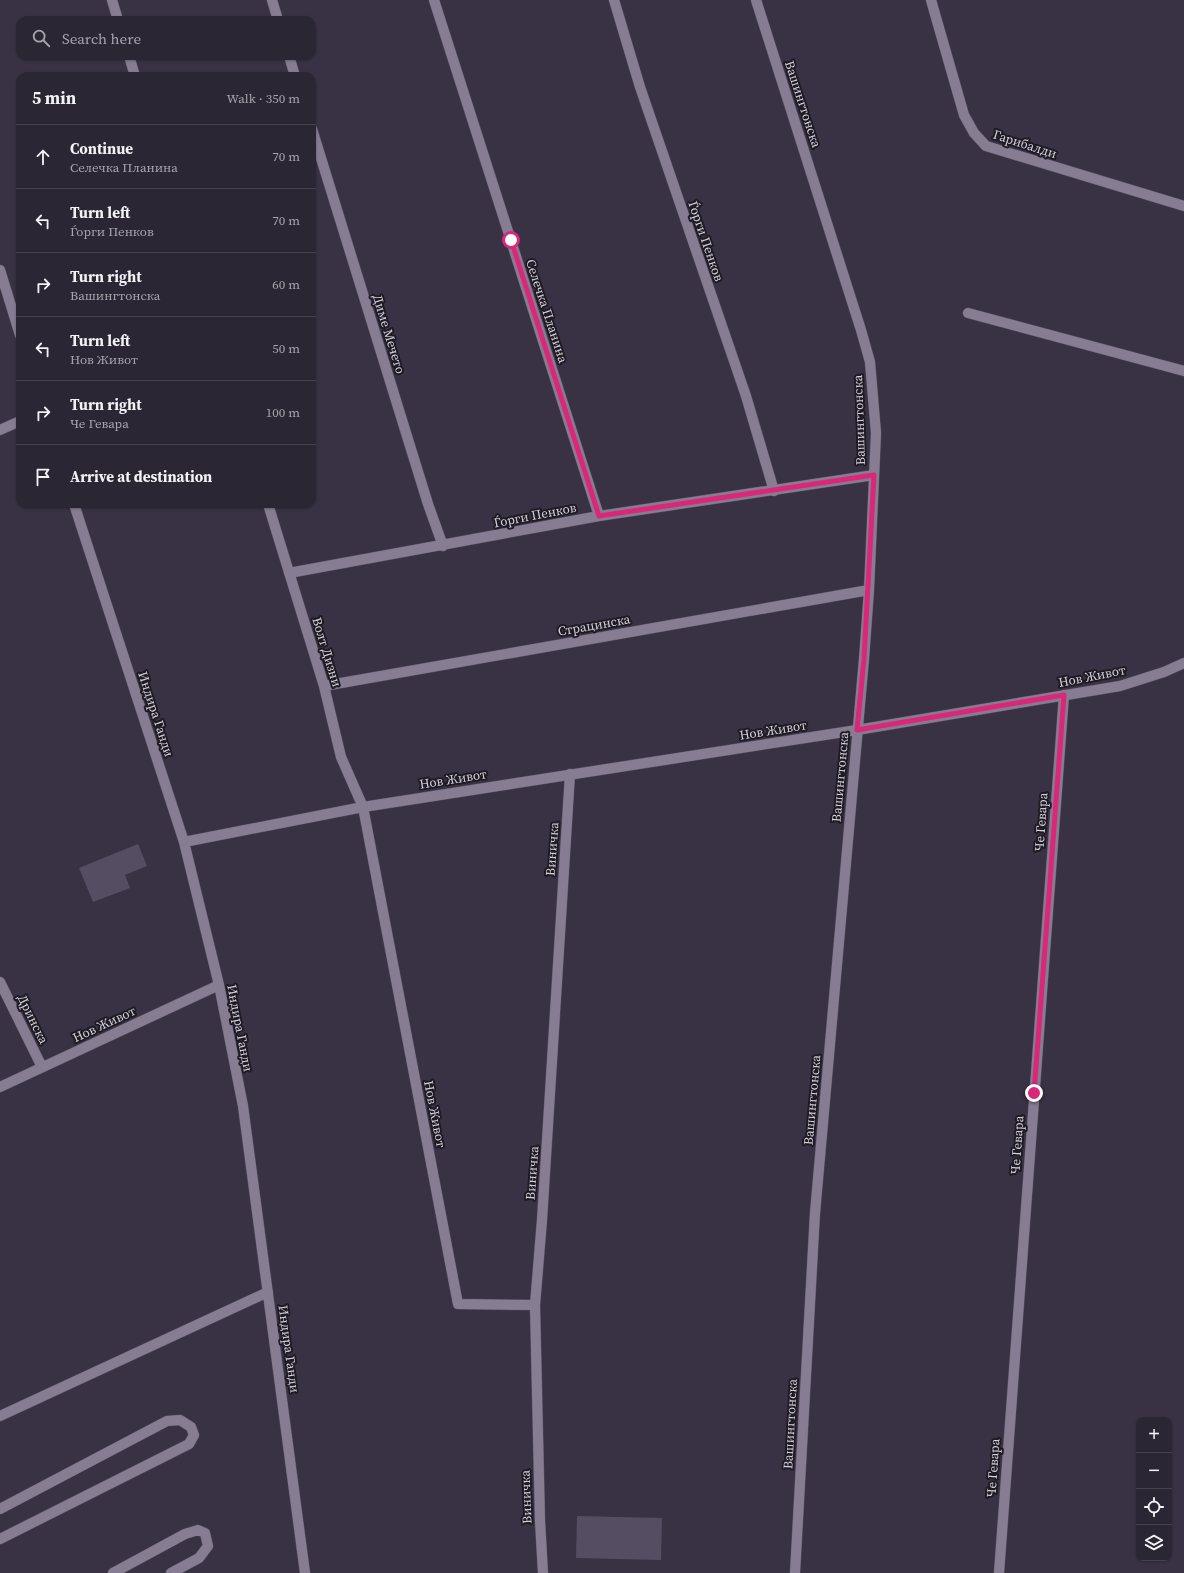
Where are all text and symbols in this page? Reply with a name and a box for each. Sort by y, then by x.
search box [16,16,316,60]
icon: search [30,27,52,49]
text: Search here [62,28,141,49]
street label: Вашингтонска [781,58,825,150]
text: 5 min [32,86,76,110]
text: Walk · 350 m [227,90,300,107]
street label: Гарибалди [991,126,1059,162]
text: Continue [70,138,133,159]
icon: ahead [32,146,54,168]
text: 70 m [272,148,300,165]
text: Селечка Планина [70,159,178,176]
street label: Ѓорги Пенков [684,199,728,284]
text: Turn left [70,202,130,223]
icon: left [32,210,54,232]
text: 70 m [272,212,300,229]
text: Ѓорги Пенков [70,223,154,240]
route start [502,231,520,249]
street label: Селечка Планина [522,257,572,365]
text: Turn right [70,266,142,287]
icon: right [32,274,54,296]
text: 60 m [272,276,300,293]
text: Вашингтонска [70,287,160,304]
street label: Диме Мечето [369,292,409,376]
text: Turn left [70,330,130,351]
icon: left [32,338,54,360]
text: 50 m [272,340,300,357]
text: Нов Живот [70,351,138,368]
street label: Вашингтонска [849,374,869,465]
text: Turn right [70,394,142,415]
icon: right [32,402,54,424]
text: 100 m [266,404,300,421]
text: Че Гевара [70,415,129,432]
icon: arrive [32,466,54,488]
text: Arrive at destination [70,466,212,487]
street label: Ѓорги Пенков [492,499,578,531]
street label: Страцинска [556,610,632,640]
street label: Волт Дизни [308,615,346,689]
street label: Нов Живот [1057,661,1127,691]
street label: Индира Ганди [134,669,178,759]
street label: Нов Живот [738,716,808,744]
street label: Вашингтонска [828,731,852,823]
street label: Нов Живот [418,765,488,793]
street label: Че Гевара [1030,792,1052,852]
street label: Виничка [542,821,562,877]
street label: Индира Ганди [223,983,257,1073]
street label: Дринска [14,992,52,1047]
street label: Нов Живот [70,1002,138,1046]
street label: Вашингтонска [800,1054,824,1146]
street label: Нов Живот [420,1079,450,1149]
route end [1025,1084,1043,1102]
street label: Че Гевара [1006,1115,1028,1175]
street label: Виничка [522,1145,542,1201]
street label: Индира Ганди [274,1304,304,1394]
street label: Вашингтонска [779,1378,801,1470]
map controls [1136,1417,1172,1561]
button: + [1136,1417,1172,1453]
street label: Че Гевара [982,1438,1004,1498]
button: − [1136,1453,1172,1489]
street label: Виничка [517,1469,535,1524]
button: locate [1136,1489,1172,1525]
button: layers [1136,1525,1172,1561]

